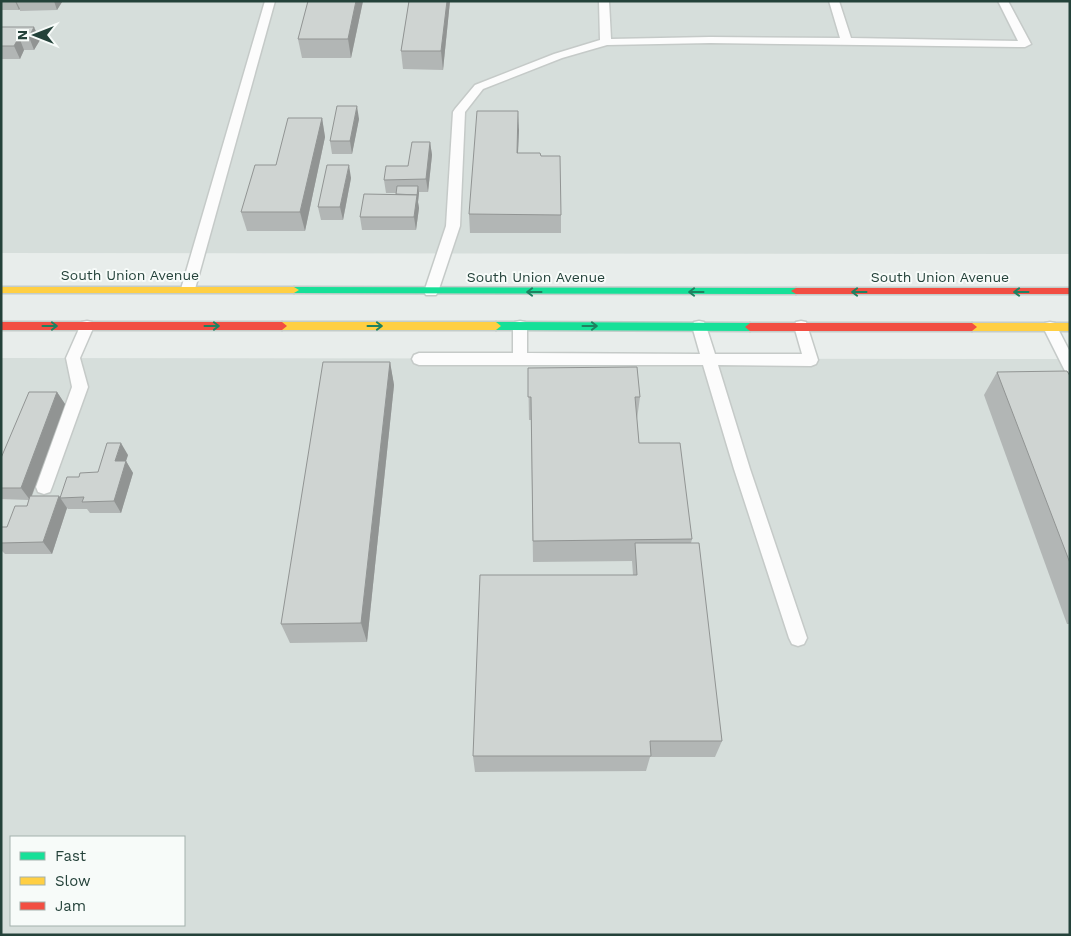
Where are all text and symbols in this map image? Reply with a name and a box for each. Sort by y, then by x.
north arrow [10,10,60,60]
text: N [14,30,30,40]
street label: South Union Avenue [61,267,199,283]
street label: South Union Avenue [467,269,605,285]
street label: South Union Avenue [871,269,1009,285]
one-way arrow [526,287,542,297]
one-way arrow [688,287,704,297]
one-way arrow [851,287,867,297]
one-way arrow [1013,287,1030,297]
one-way arrow [42,321,58,331]
one-way arrow [204,321,220,331]
one-way arrow [366,321,383,331]
one-way arrow [582,321,598,331]
legend [10,836,185,926]
text: Fast [55,847,87,865]
text: Slow [55,872,91,890]
text: Jam [55,897,86,915]

